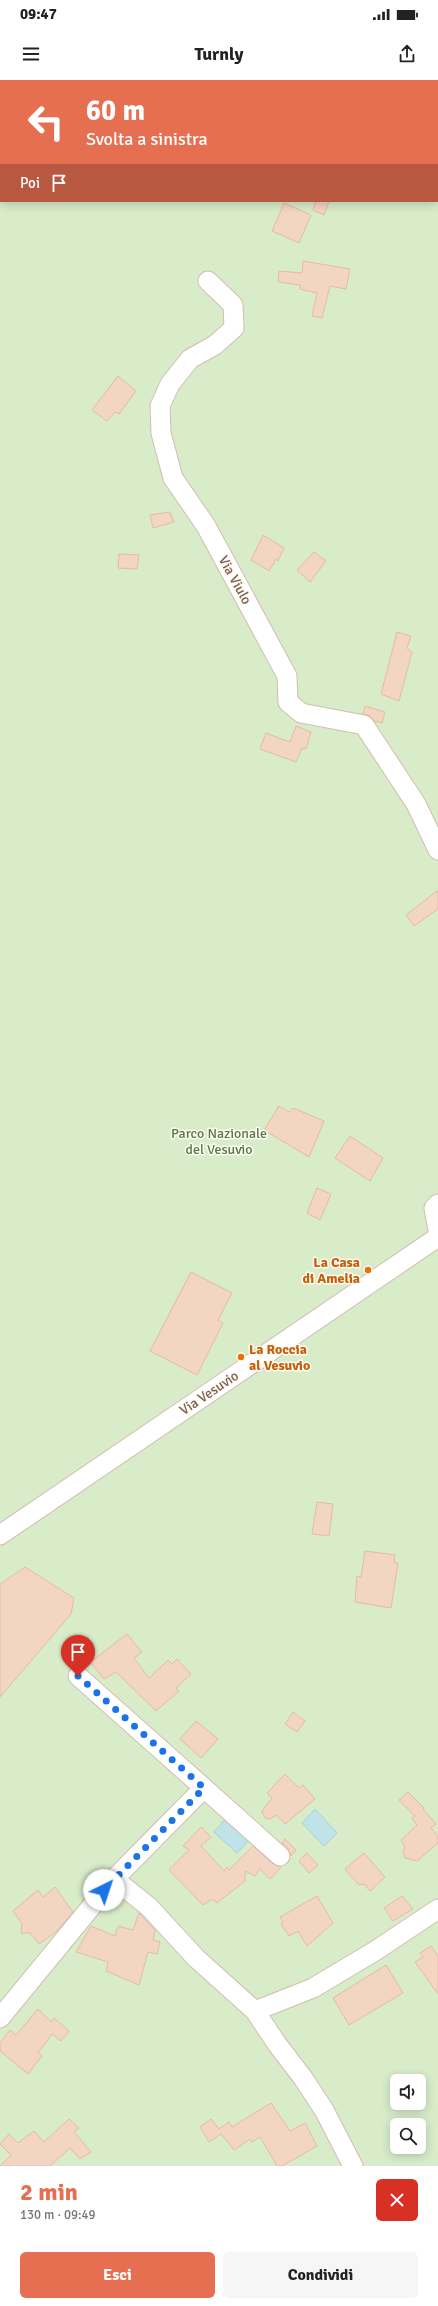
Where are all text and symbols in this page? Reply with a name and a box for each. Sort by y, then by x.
text: 09:47 [20,5,57,23]
icon: menu [20,43,42,65]
text: Turnly [195,43,243,65]
icon: share [396,43,418,65]
text: 60 m [86,94,145,128]
icon: left [20,96,72,148]
text: Svolta a sinistra [86,128,208,150]
icon: arrive [48,172,70,194]
text: Poi [20,174,40,192]
street label: Via Viulo [215,553,255,607]
park label: Parco Nazionale del Vesuvio [171,1125,267,1158]
place label: La Casa di Amelia [302,1254,360,1287]
marker: La Casa di Amelia [363,1265,373,1275]
place label: La Roccia al Vesuvio [249,1341,310,1374]
marker: La Roccia al Vesuvio [236,1352,246,1362]
street label: Via Vesuvio [176,1367,242,1419]
pin [61,1635,95,1676]
icon: arrive [67,1641,89,1663]
position arrow [83,1869,125,1911]
map controls [390,2074,426,2154]
button: sound [390,2074,426,2110]
button: search [390,2118,426,2154]
text: 2 min [20,2177,78,2207]
button: close [376,2179,418,2221]
text: 130 m · 09:49 [20,2207,96,2223]
button: Esci [20,2252,215,2298]
button: Condividi [223,2252,418,2298]

